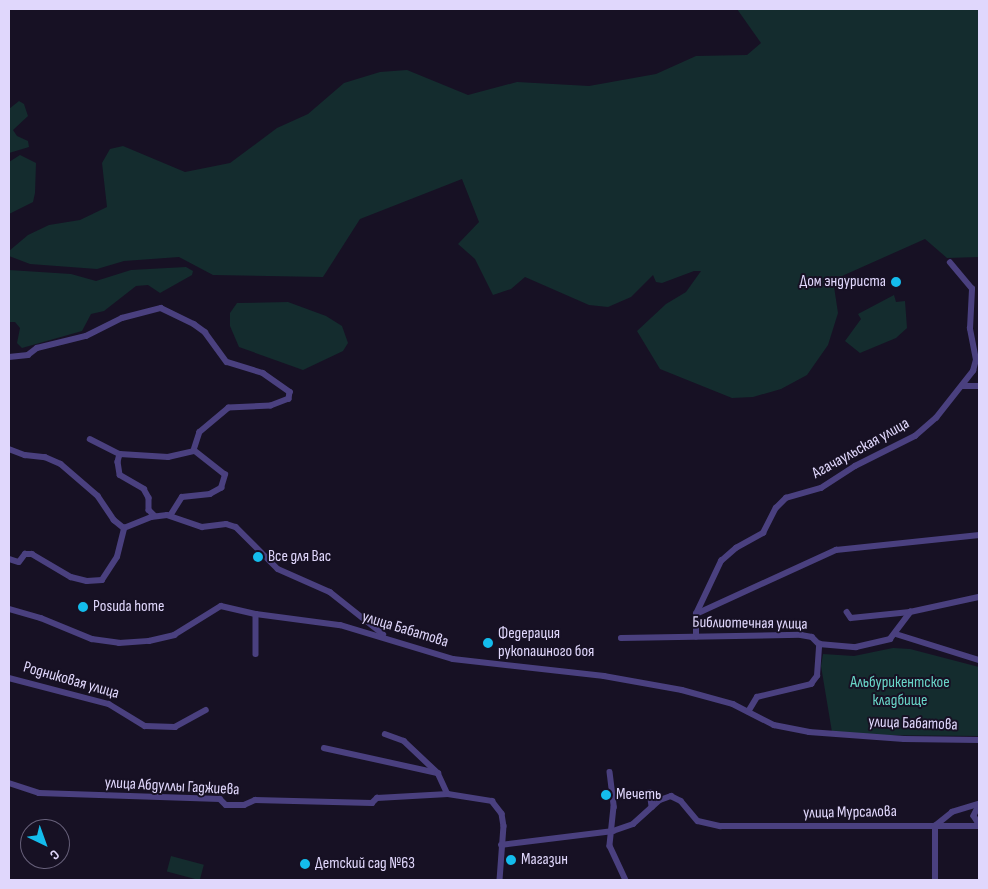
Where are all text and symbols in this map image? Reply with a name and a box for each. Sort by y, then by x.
place label: Дом эндуриста [799,272,886,292]
marker: Дом эндуриста [890,276,902,288]
street label: Агачаульская улица [809,414,913,484]
place label: Все для Вас [268,547,331,567]
marker: Все для Вас [252,551,264,563]
place label: Posuda home [93,597,164,617]
marker: Posuda home [77,601,89,613]
street label: улица Бабатова [359,608,451,652]
street label: Библиотечная улица [692,613,808,635]
place label: Федерация рукопашного боя [498,624,594,662]
marker: Федерация рукопашного боя [482,637,494,649]
street label: Родниковая улица [21,658,121,704]
park label: Альбурикентское кладбище [850,673,950,711]
street label: улица Бабатова [868,713,958,735]
street label: улица Абдуллы Гаджиева [104,774,240,800]
place label: Мечеть [616,785,661,805]
marker: Мечеть [600,789,612,801]
street label: улица Мурсалова [803,803,897,823]
north arrow [20,819,70,869]
text: С [46,846,63,863]
place label: Магазин [521,850,568,870]
place label: Детский сад №63 [315,854,415,874]
marker: Магазин [505,854,517,866]
marker: Детский сад №63 [299,858,311,870]

